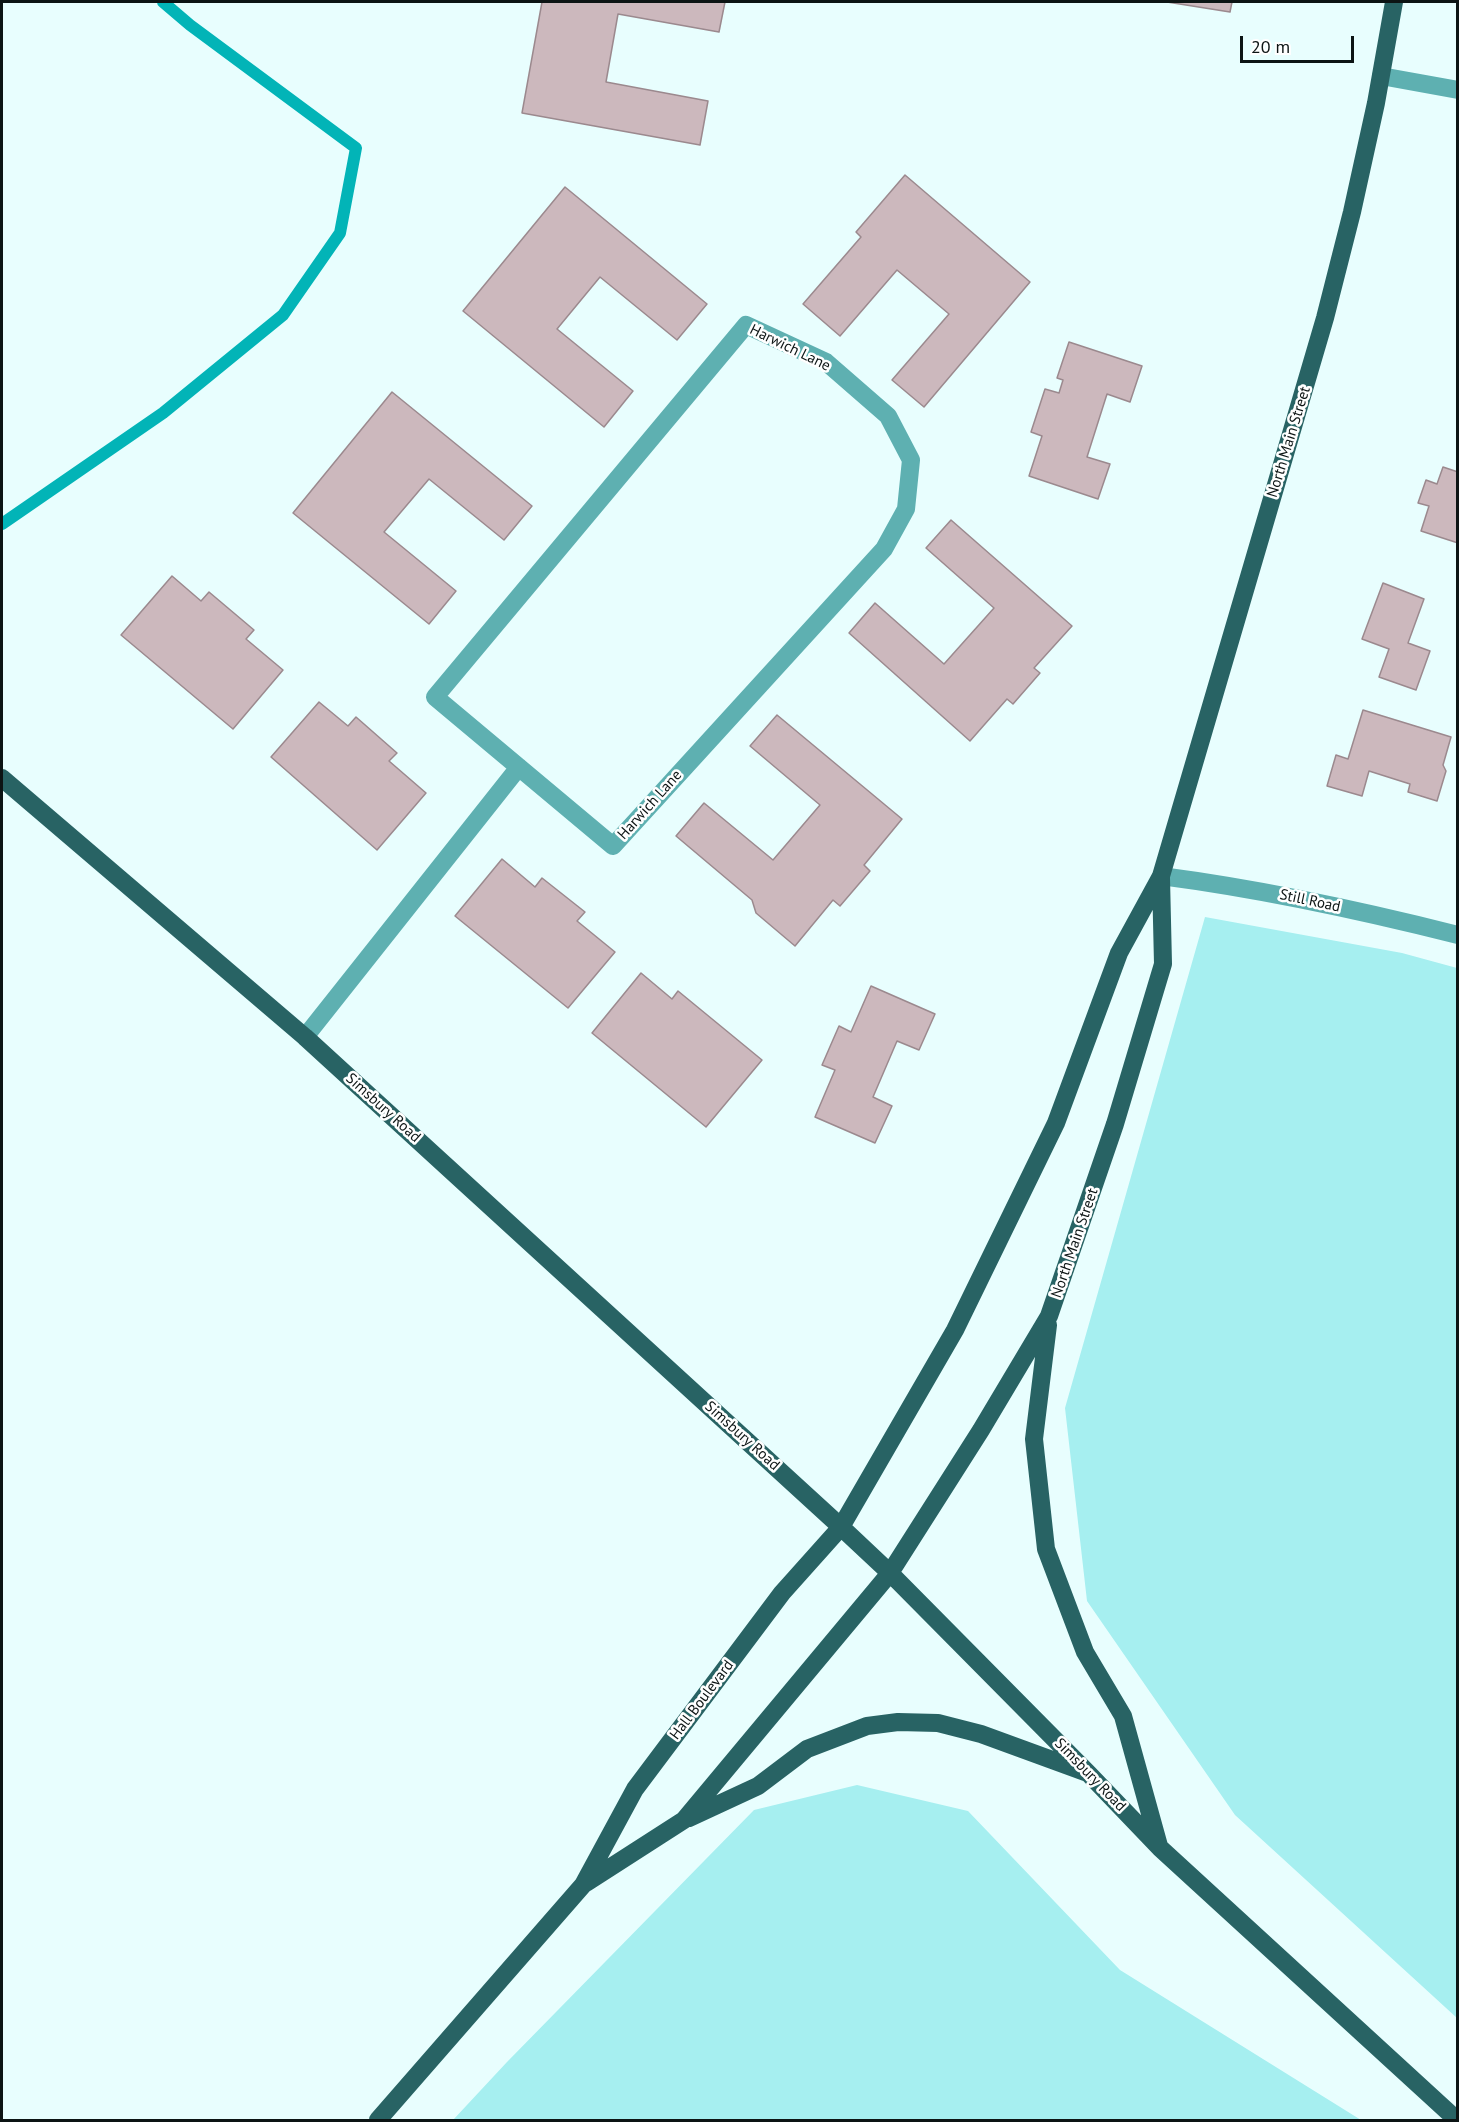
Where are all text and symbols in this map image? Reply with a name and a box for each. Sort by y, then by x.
scale bar [1243,24,1357,62]
text: 20 m [1251,35,1290,58]
street label: Harwich Lane [747,321,833,375]
street label: North Main Street [1264,384,1314,500]
street label: Harwich Lane [614,767,686,843]
street label: Still Road [1278,886,1342,916]
street label: Simsbury Road [342,1070,424,1146]
street label: North Main Street [1048,1186,1102,1300]
street label: Simsbury Road [701,1398,783,1474]
street label: Hall Boulevard [666,1657,738,1743]
street label: Simsbury Road [1051,1735,1129,1815]

